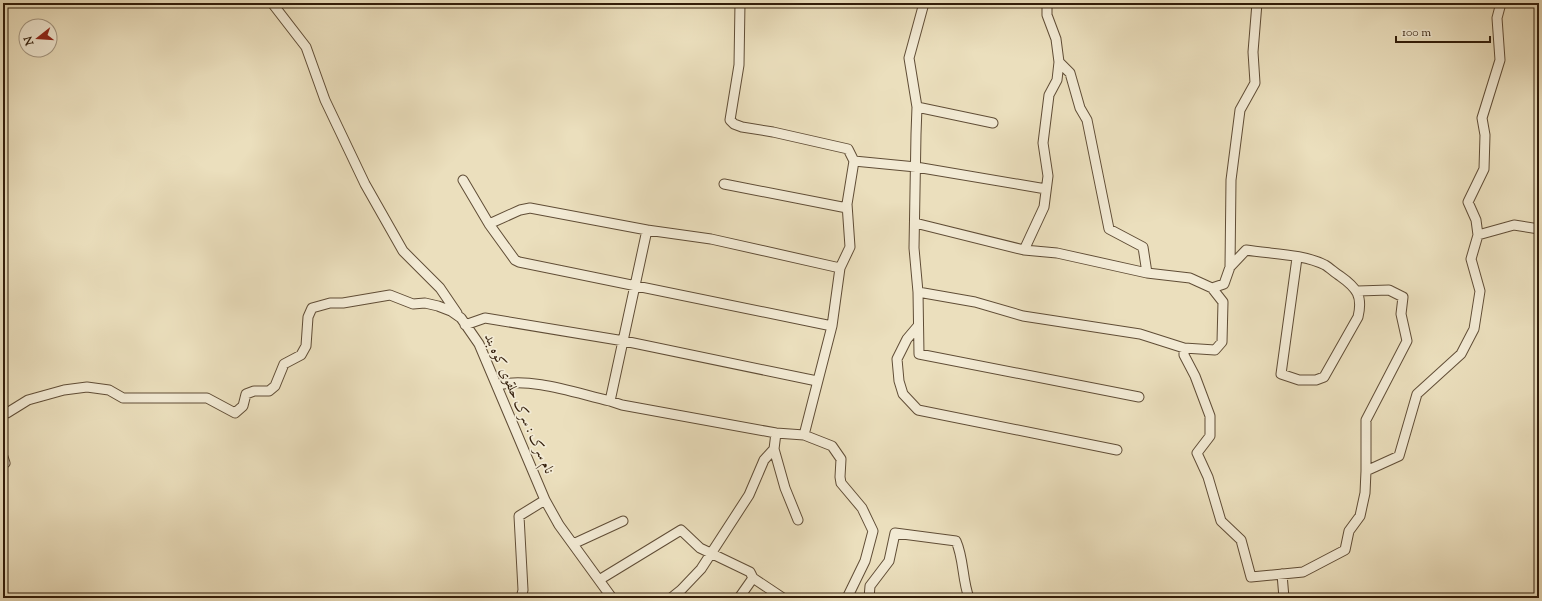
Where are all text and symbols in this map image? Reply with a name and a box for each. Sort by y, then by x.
north arrow [18,18,58,58]
scale bar [1396,18,1490,44]
text: 100 m [1402,24,1431,42]
text: N [20,34,39,48]
street label: نام سرک : سرک حلقوی کوه بند [477,330,558,478]

